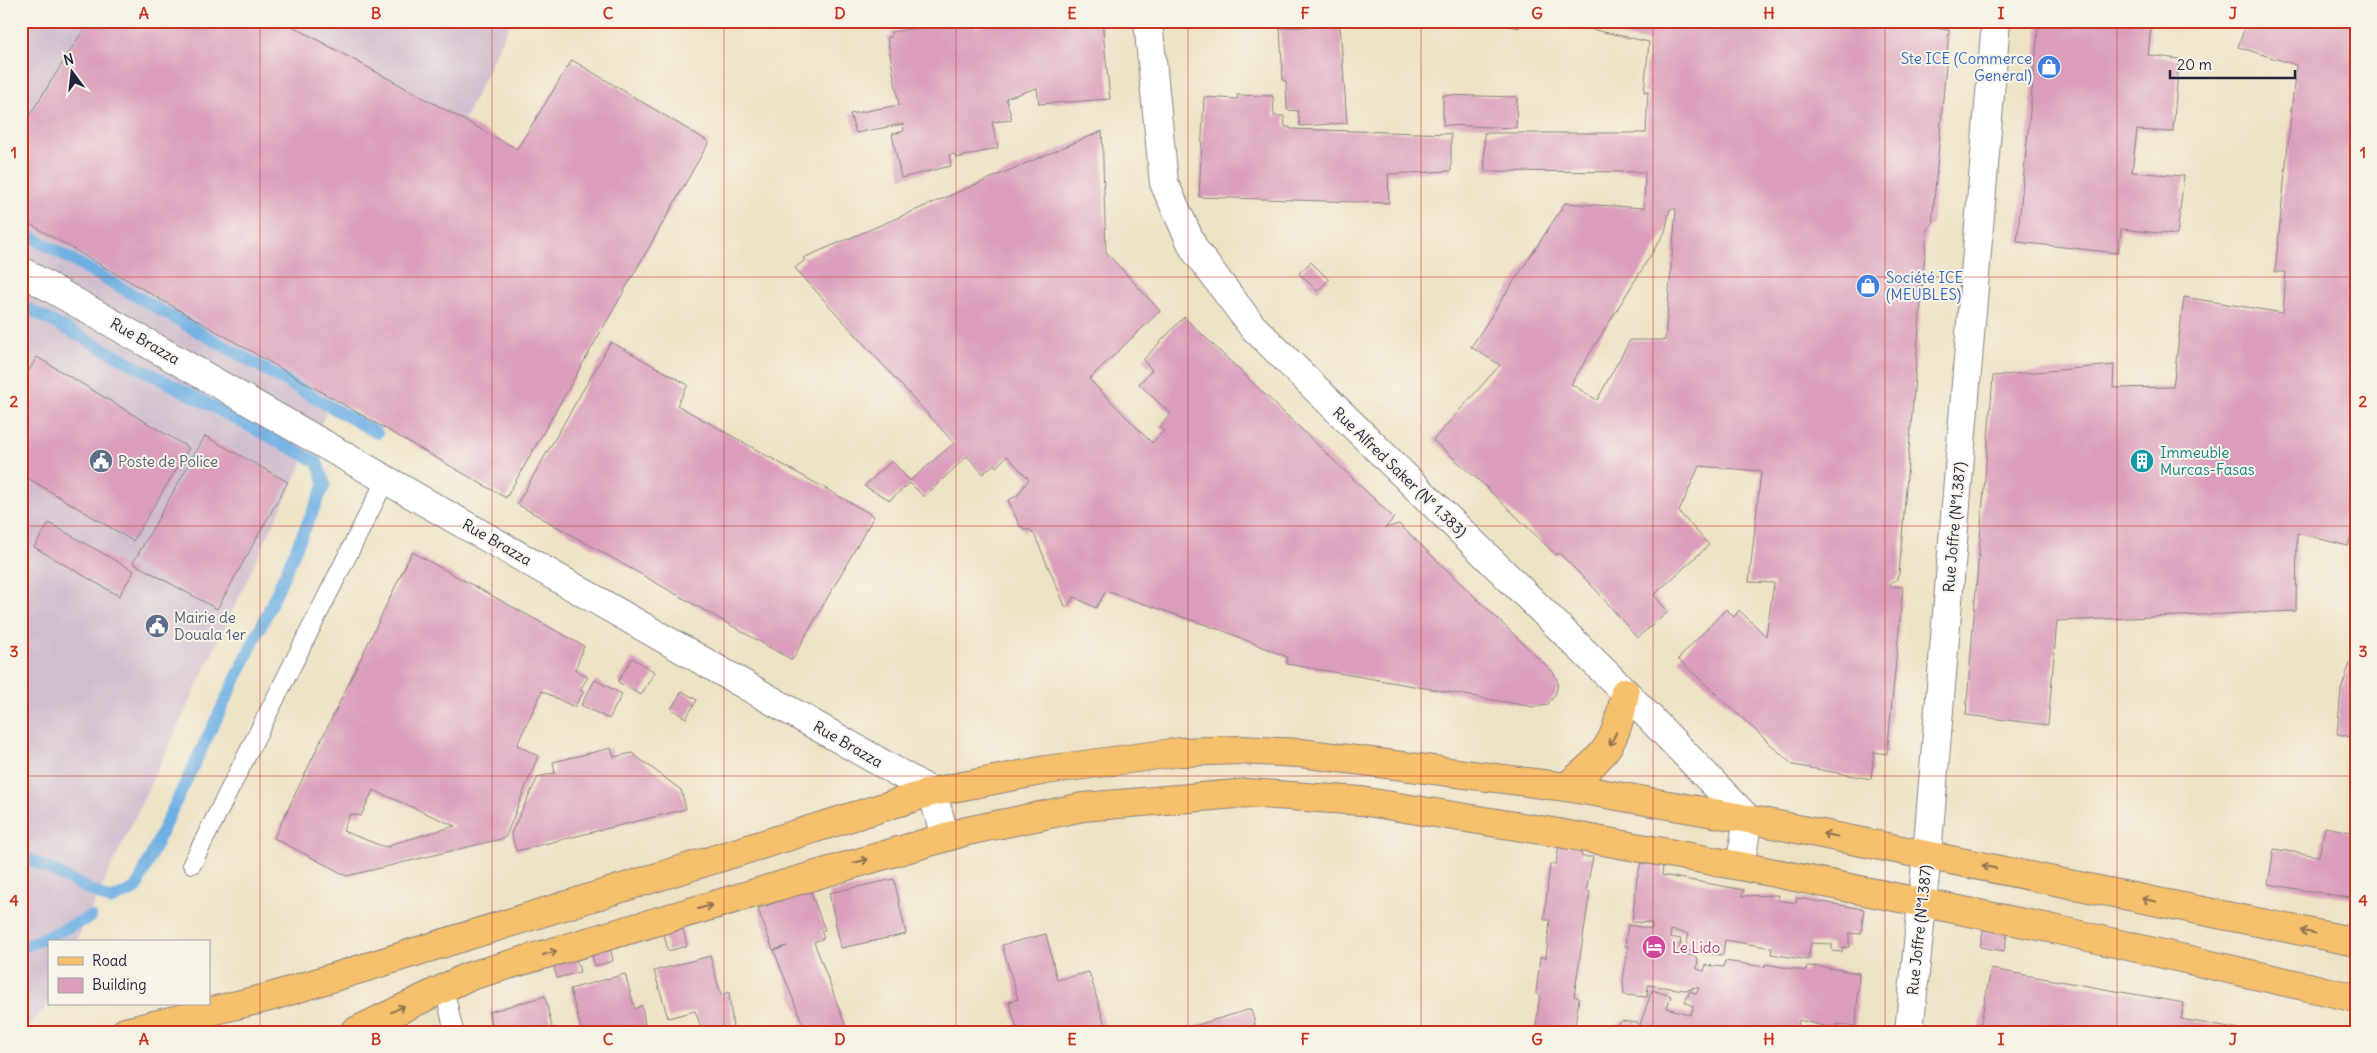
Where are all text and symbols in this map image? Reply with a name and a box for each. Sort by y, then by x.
text: A [139,3,149,23]
text: B [371,3,382,23]
text: C [603,3,614,23]
text: D [834,3,846,23]
text: E [1067,3,1077,23]
text: F [1300,3,1310,23]
text: G [1531,3,1543,23]
text: H [1763,3,1775,23]
text: I [1998,3,2005,23]
text: J [2229,3,2238,23]
north arrow [48,48,98,98]
scale bar [2170,48,2294,80]
text: N [62,49,76,69]
place label: Ste ICE (Commerce General) [1901,49,2032,85]
shop icon: Ste ICE (Commerce General) [2036,54,2062,80]
text: 20 m [2177,55,2212,74]
text: 1 [11,142,17,162]
text: 1 [2360,142,2366,162]
place label: Société ICE (MEUBLES) [1886,268,1963,304]
shop icon: Société ICE (MEUBLES) [1855,273,1881,299]
street label: Rue Brazza [107,314,183,369]
text: 2 [10,391,19,411]
text: 2 [2359,391,2368,411]
street label: Rue Alfred Saker (N° 1.383) [1329,403,1471,541]
place label: Immeuble Murcas-Fasas [2160,443,2255,479]
public building icon: Poste de Police [88,448,114,474]
building icon: Immeuble Murcas-Fasas [2129,448,2155,474]
place label: Poste de Police [118,452,218,471]
street label: Rue Joffre (N°1.387) [1939,461,1969,593]
street label: Rue Brazza [459,515,535,570]
place label: Mairie de Douala 1er [174,608,246,644]
public building icon: Mairie de Douala 1er [144,613,170,639]
text: 3 [9,641,19,661]
text: 3 [2358,641,2368,661]
street label: Rue Brazza [810,717,886,772]
one-way arrow [1607,731,1617,746]
one-way arrow [1823,830,1839,839]
one-way arrow [853,856,869,865]
one-way arrow [1982,862,1998,872]
street label: Rue Joffre (N°1.387) [1903,864,1935,996]
text: 4 [9,890,19,910]
text: 4 [2358,890,2368,910]
one-way arrow [2141,895,2157,904]
one-way arrow [697,902,713,912]
one-way arrow [2300,927,2316,937]
hotel icon: Le Lido [1641,934,1667,960]
place label: Le Lido [1672,938,1720,957]
legend [48,940,210,1006]
one-way arrow [541,948,557,958]
text: Road [92,951,127,970]
text: Building [92,975,147,994]
one-way arrow [390,1004,405,1014]
text: A [139,1029,149,1049]
text: B [371,1029,382,1049]
text: C [603,1029,614,1049]
text: D [834,1029,846,1049]
text: E [1067,1029,1077,1049]
text: F [1300,1029,1310,1049]
text: G [1531,1029,1543,1049]
text: H [1763,1029,1775,1049]
text: I [1998,1029,2005,1049]
text: J [2229,1029,2238,1049]

